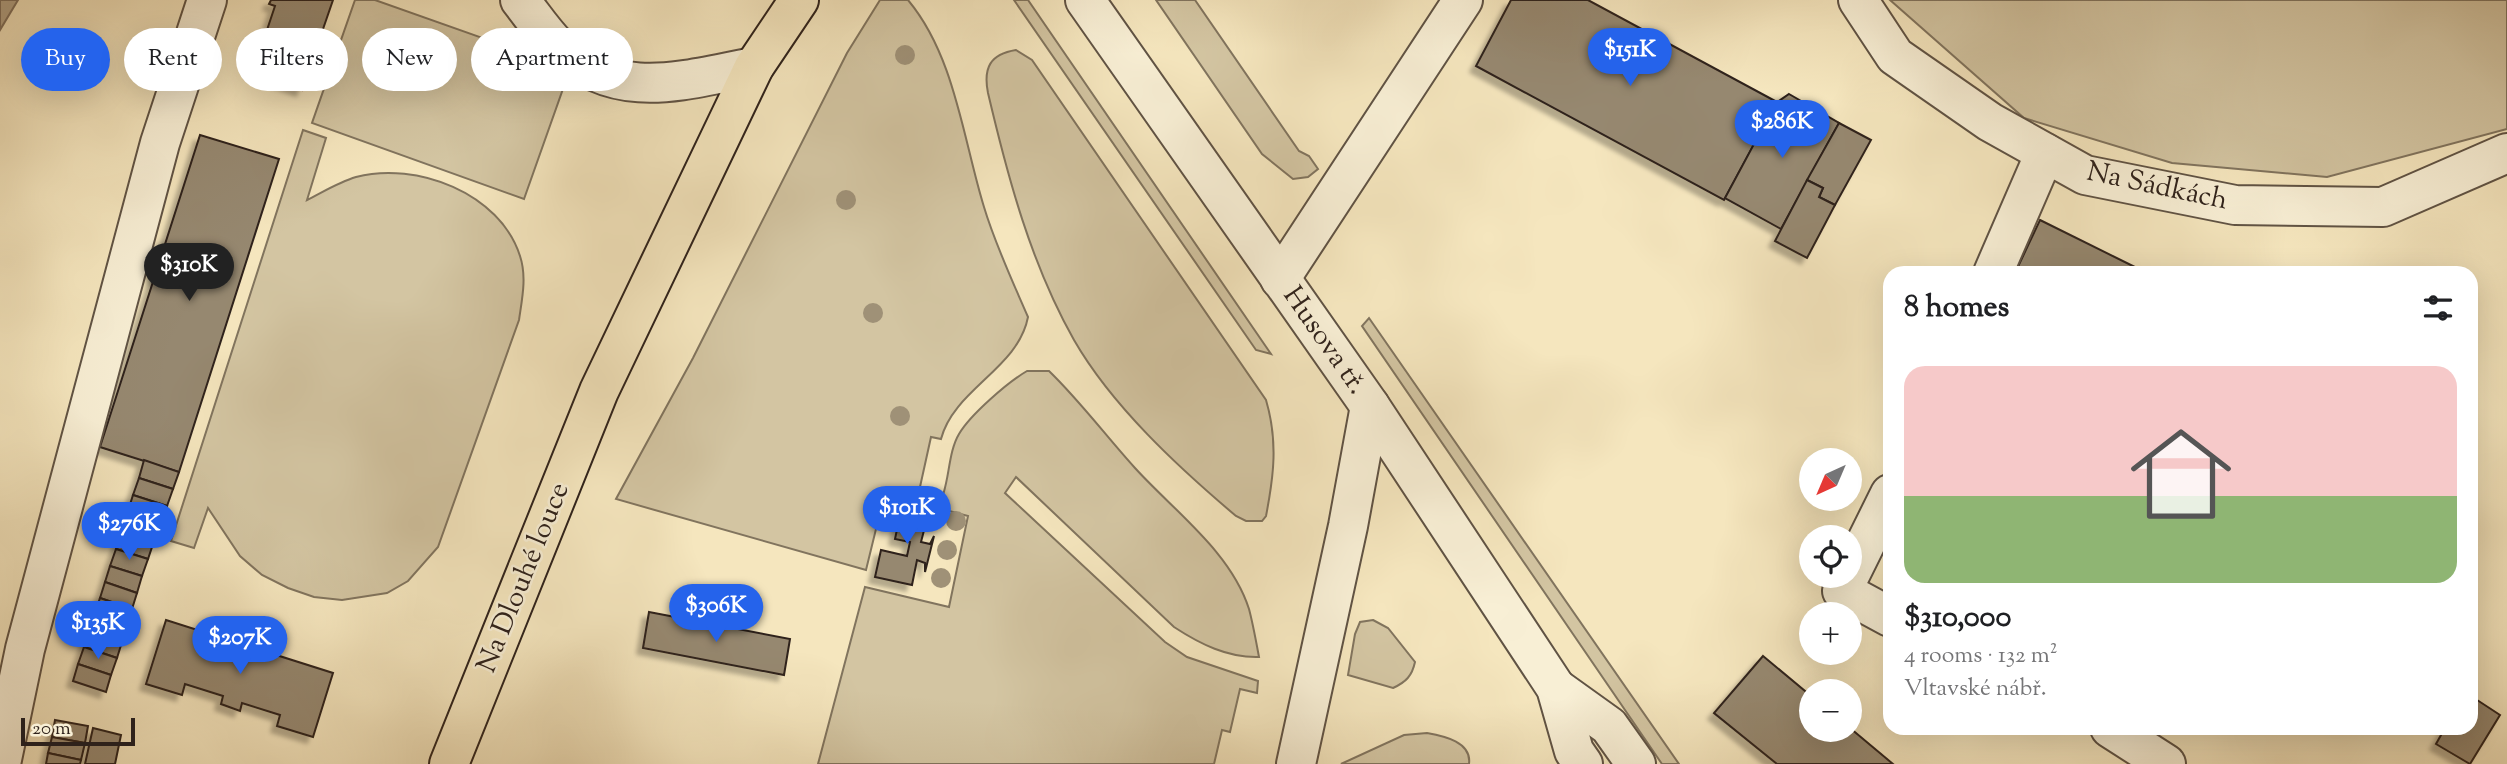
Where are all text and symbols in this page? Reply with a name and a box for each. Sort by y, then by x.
chip: Buy [21,28,110,91]
chip: Rent [124,28,222,91]
chip: Filters [236,28,348,91]
chip: New [362,28,457,91]
chip: Apartment [471,28,633,91]
pin: $151K [1581,28,1679,88]
text: $151K [1604,34,1656,67]
pin: $286K [1733,100,1831,160]
text: $286K [1751,106,1813,139]
street label: Na Sádkách [2083,153,2231,221]
pin: $310K [140,244,238,303]
text: $310K [160,249,218,282]
street label: Husova tř. [1272,279,1376,403]
text: 8 homes [1904,287,2009,330]
icon: filters [2419,289,2457,327]
icon: home [2118,411,2244,537]
north arrow [1799,448,1862,511]
map controls [1799,448,1862,742]
street label: Na Dlouhé louce [468,477,580,679]
pin: $101K [858,486,956,546]
text: $101K [879,492,935,525]
pin: $276K [80,503,178,562]
text: $276K [98,508,160,541]
button: locate [1799,525,1862,588]
pin: $306K [667,584,765,644]
text: $306K [685,590,747,623]
text: $310,000 [1904,597,2011,640]
pin: $135K [49,602,147,661]
button: + [1799,602,1862,665]
text: $135K [71,607,125,640]
pin: $207K [191,616,289,676]
text: $207K [208,622,272,655]
text: 4 rooms · 132 m² [1904,640,2057,673]
text: Vltavské nábř. [1904,673,2046,706]
button: − [1799,679,1862,742]
scale bar [21,715,135,747]
text: 20 m [32,716,71,743]

